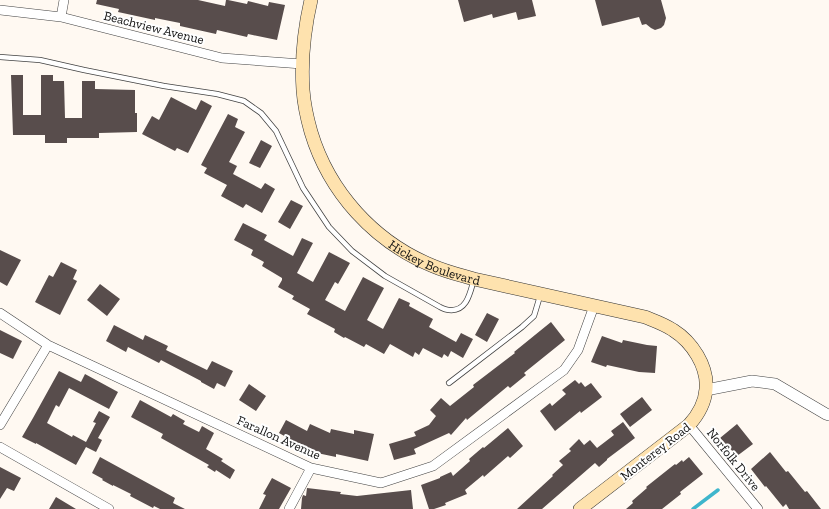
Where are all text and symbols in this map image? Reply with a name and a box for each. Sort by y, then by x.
street label: Beachview Avenue [102,8,206,47]
street label: Hickey Boulevard [386,237,482,288]
street label: Farallon Avenue [235,412,323,463]
street label: Monterey Road [617,419,693,483]
street label: Norfolk Drive [704,425,763,494]

